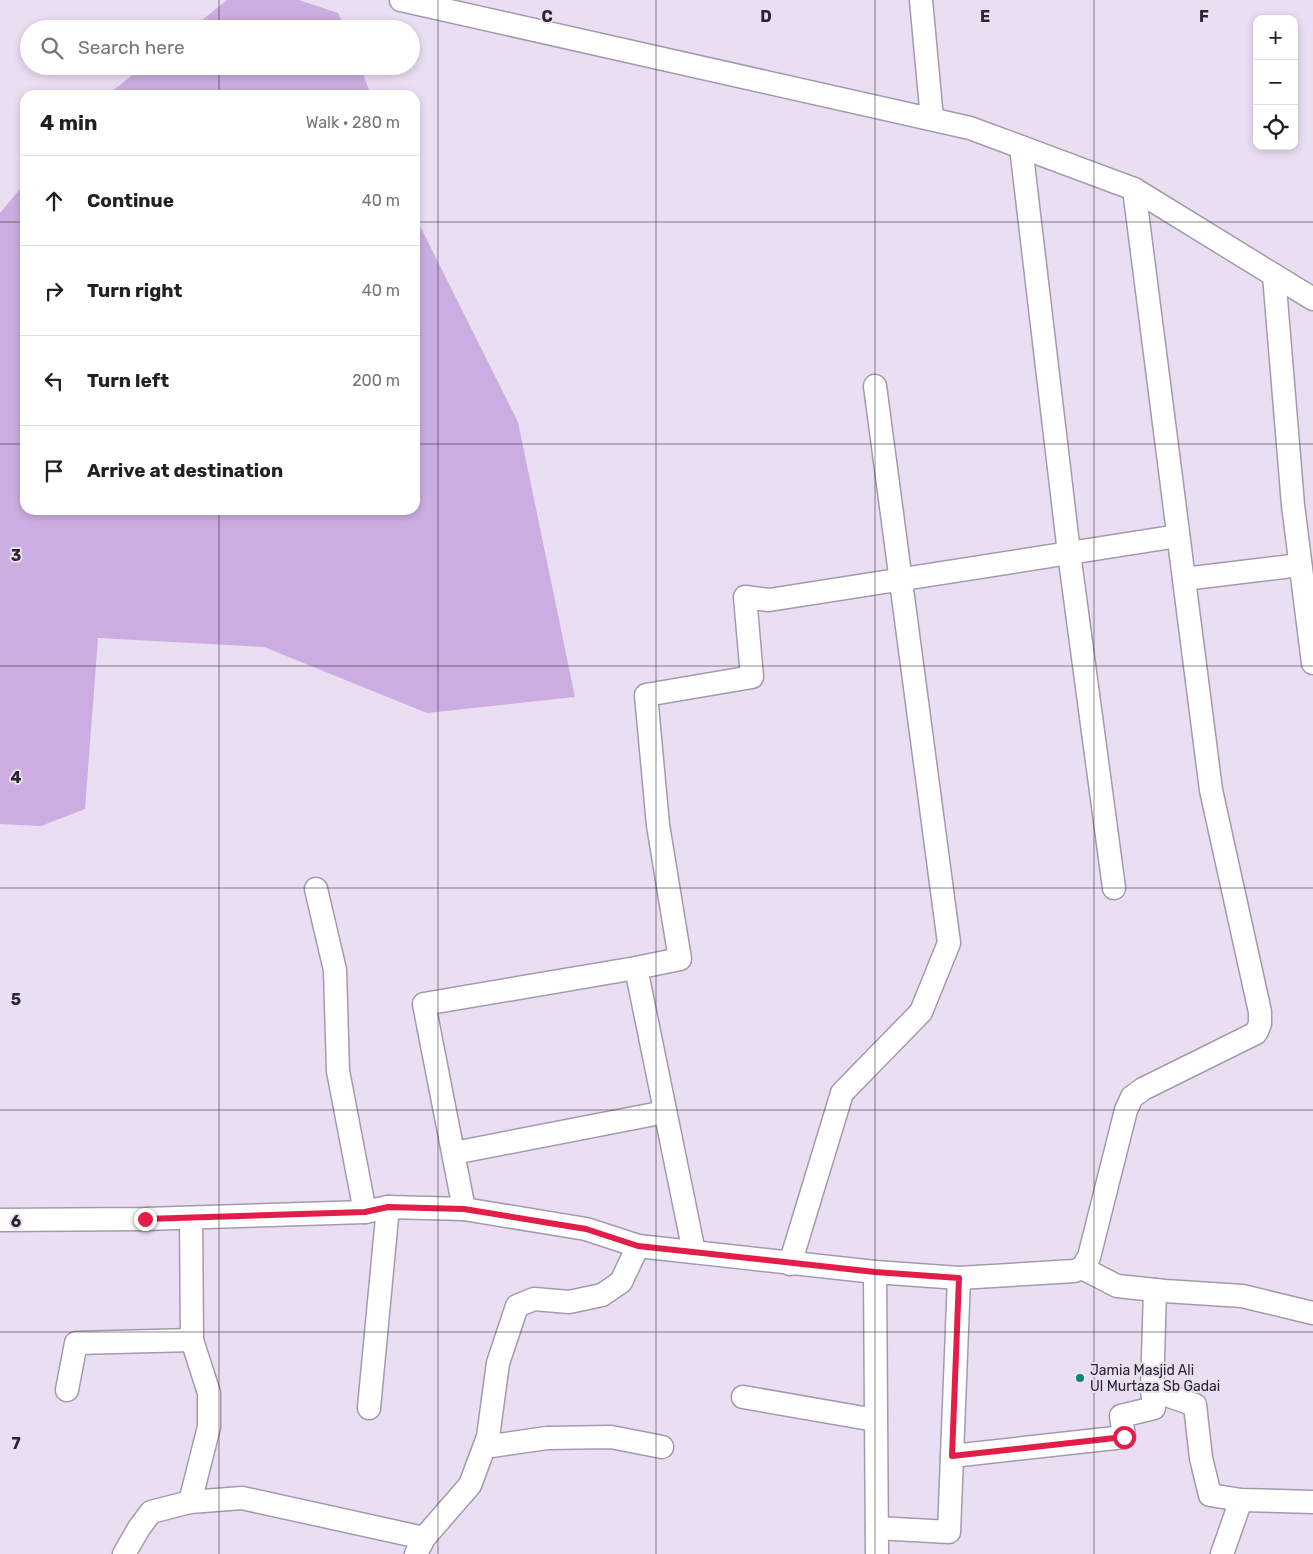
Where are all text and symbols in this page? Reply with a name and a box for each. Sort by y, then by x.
text: C [541,7,553,26]
text: D [760,7,772,26]
text: E [980,7,990,26]
text: F [1199,7,1209,26]
map controls [1253,15,1298,150]
button: + [1253,15,1298,60]
search box [20,20,420,75]
icon: search [38,34,66,62]
text: Search here [78,36,185,59]
button: − [1253,60,1298,105]
button: locate [1253,105,1298,150]
text: 4 min [40,110,98,135]
text: Walk · 280 m [306,113,400,132]
icon: ahead [40,187,68,215]
text: Continue [87,189,174,212]
text: 40 m [362,191,400,210]
icon: right [40,277,68,305]
text: Turn right [87,279,182,302]
text: 40 m [362,281,400,300]
icon: left [40,367,68,395]
text: Turn left [87,369,169,392]
text: 200 m [352,371,400,390]
icon: arrive [40,457,68,485]
text: Arrive at destination [87,459,283,482]
text: 3 [11,546,21,565]
text: 4 [11,768,22,787]
text: 5 [11,990,21,1009]
route end [134,1208,157,1231]
text: 6 [11,1212,21,1231]
place label: Jamia Masjid Ali Ul Murtaza Sb Gadai [1090,1362,1220,1395]
marker: Jamia Masjid Ali Ul Murtaza Sb Gadai [1074,1372,1086,1384]
route start [1113,1426,1136,1449]
text: 7 [11,1434,21,1453]

